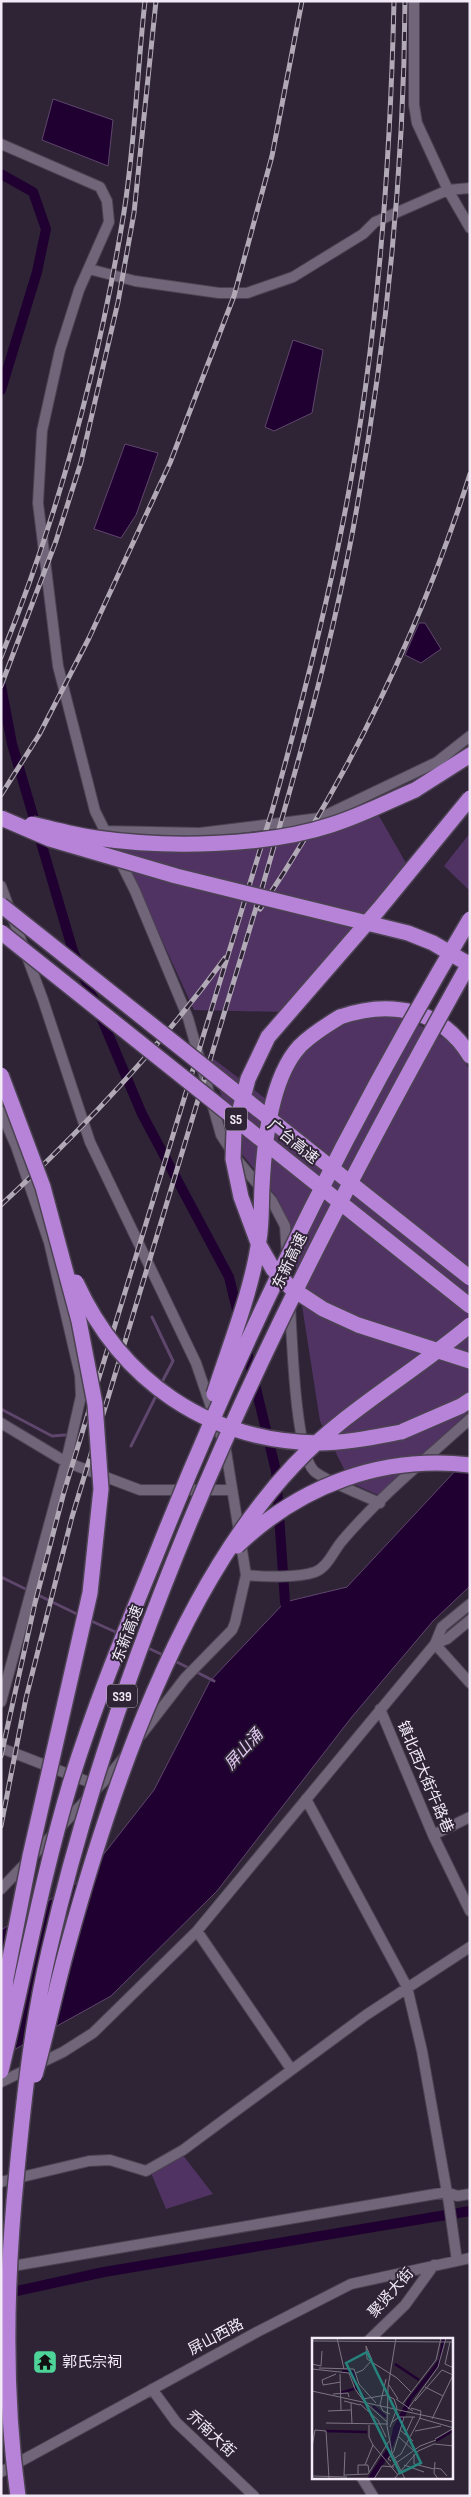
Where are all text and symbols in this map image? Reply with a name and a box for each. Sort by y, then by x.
road number: S5 [225,1108,247,1130]
street label: 广台高速 [264,1116,322,1168]
street label: 东新高速 [268,1230,312,1292]
street label: 东新高速 [108,1603,148,1665]
road number: S39 [107,1684,137,1708]
street label: 镇北西大街牛路巷 [393,1718,457,1836]
water label: 屏山涌 [221,1724,268,1774]
street label: 聚贤大街 [364,2264,418,2322]
street label: 屏山西路 [185,2315,247,2359]
inset map [312,2338,454,2480]
temple icon: 郭氏宗祠 [32,2349,58,2375]
place label: 郭氏宗祠 [62,2353,122,2372]
street label: 乔南大街 [183,2407,239,2461]

